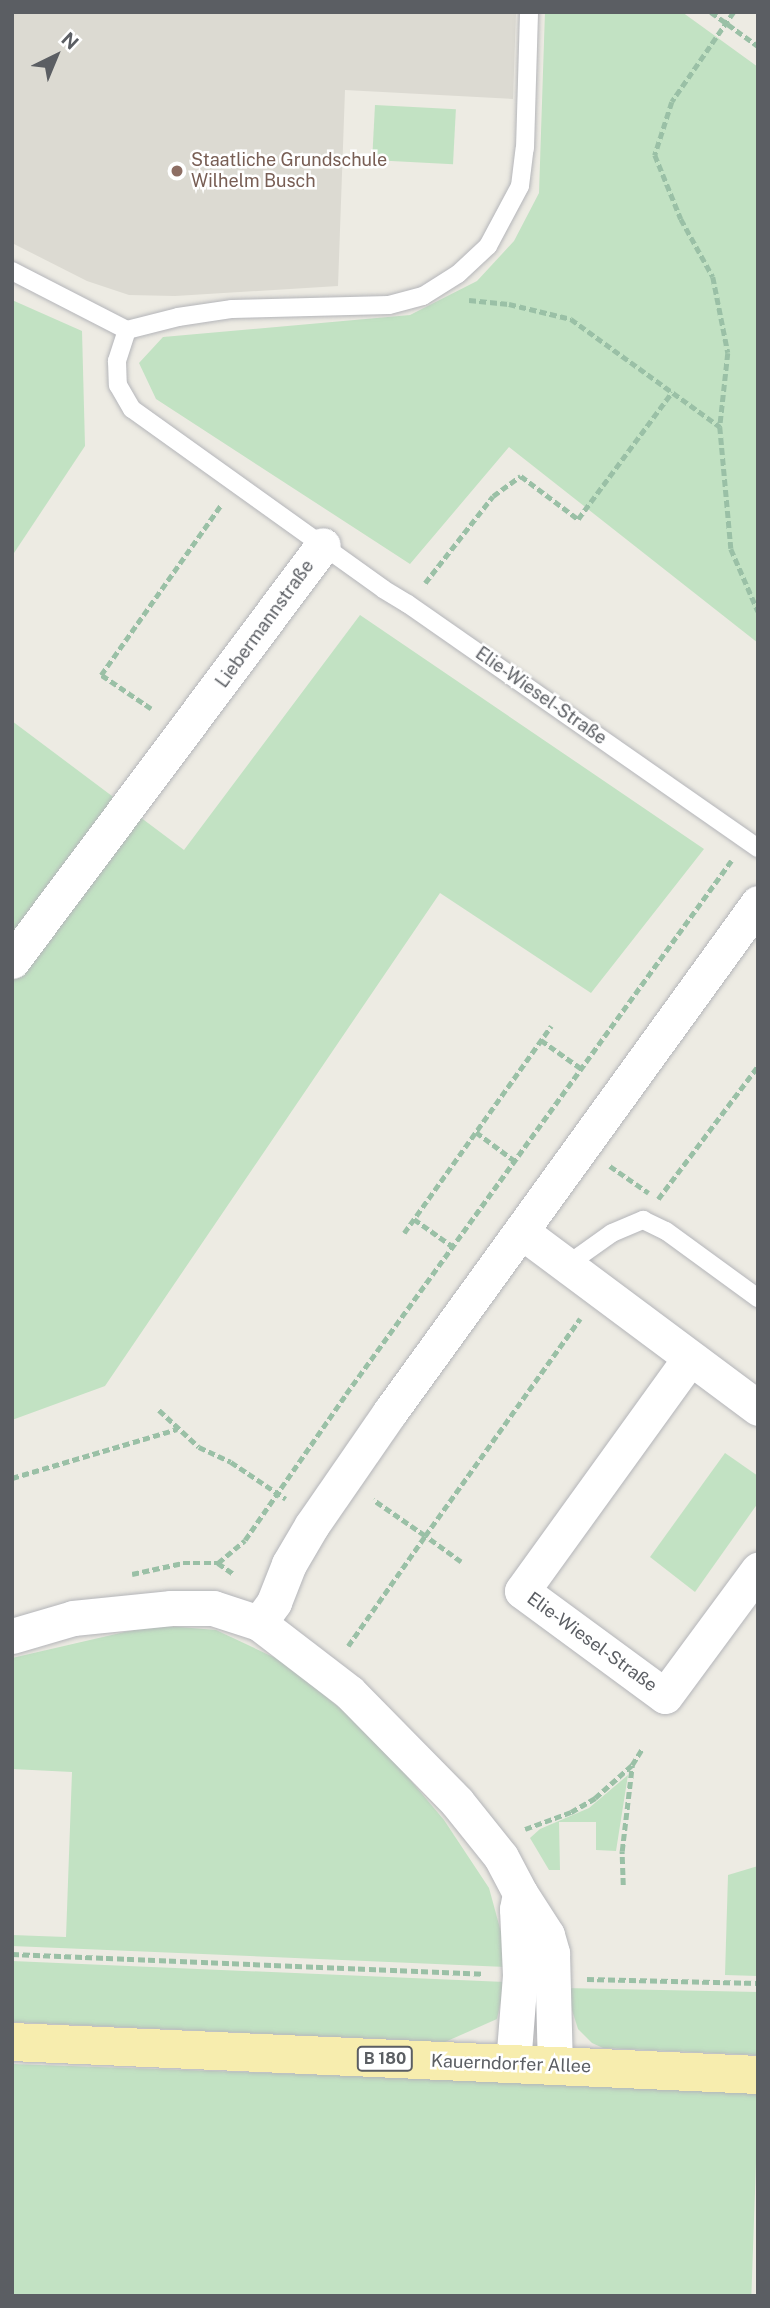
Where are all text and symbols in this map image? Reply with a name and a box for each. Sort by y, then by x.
north arrow [21,21,91,91]
text: N [57,28,83,54]
place label: Staatliche Grundschule Wilhelm Busch [191,150,387,192]
marker: Staatliche Grundschule Wilhelm Busch [169,163,185,179]
street label: Liebermannstraße [211,556,319,692]
street label: Elie-Wiesel-Straße [471,643,611,749]
street label: Elie-Wiesel-Straße [523,1588,661,1696]
road number: B 180 [355,2047,415,2072]
street label: Kauerndorfer Allee [431,2050,591,2078]

